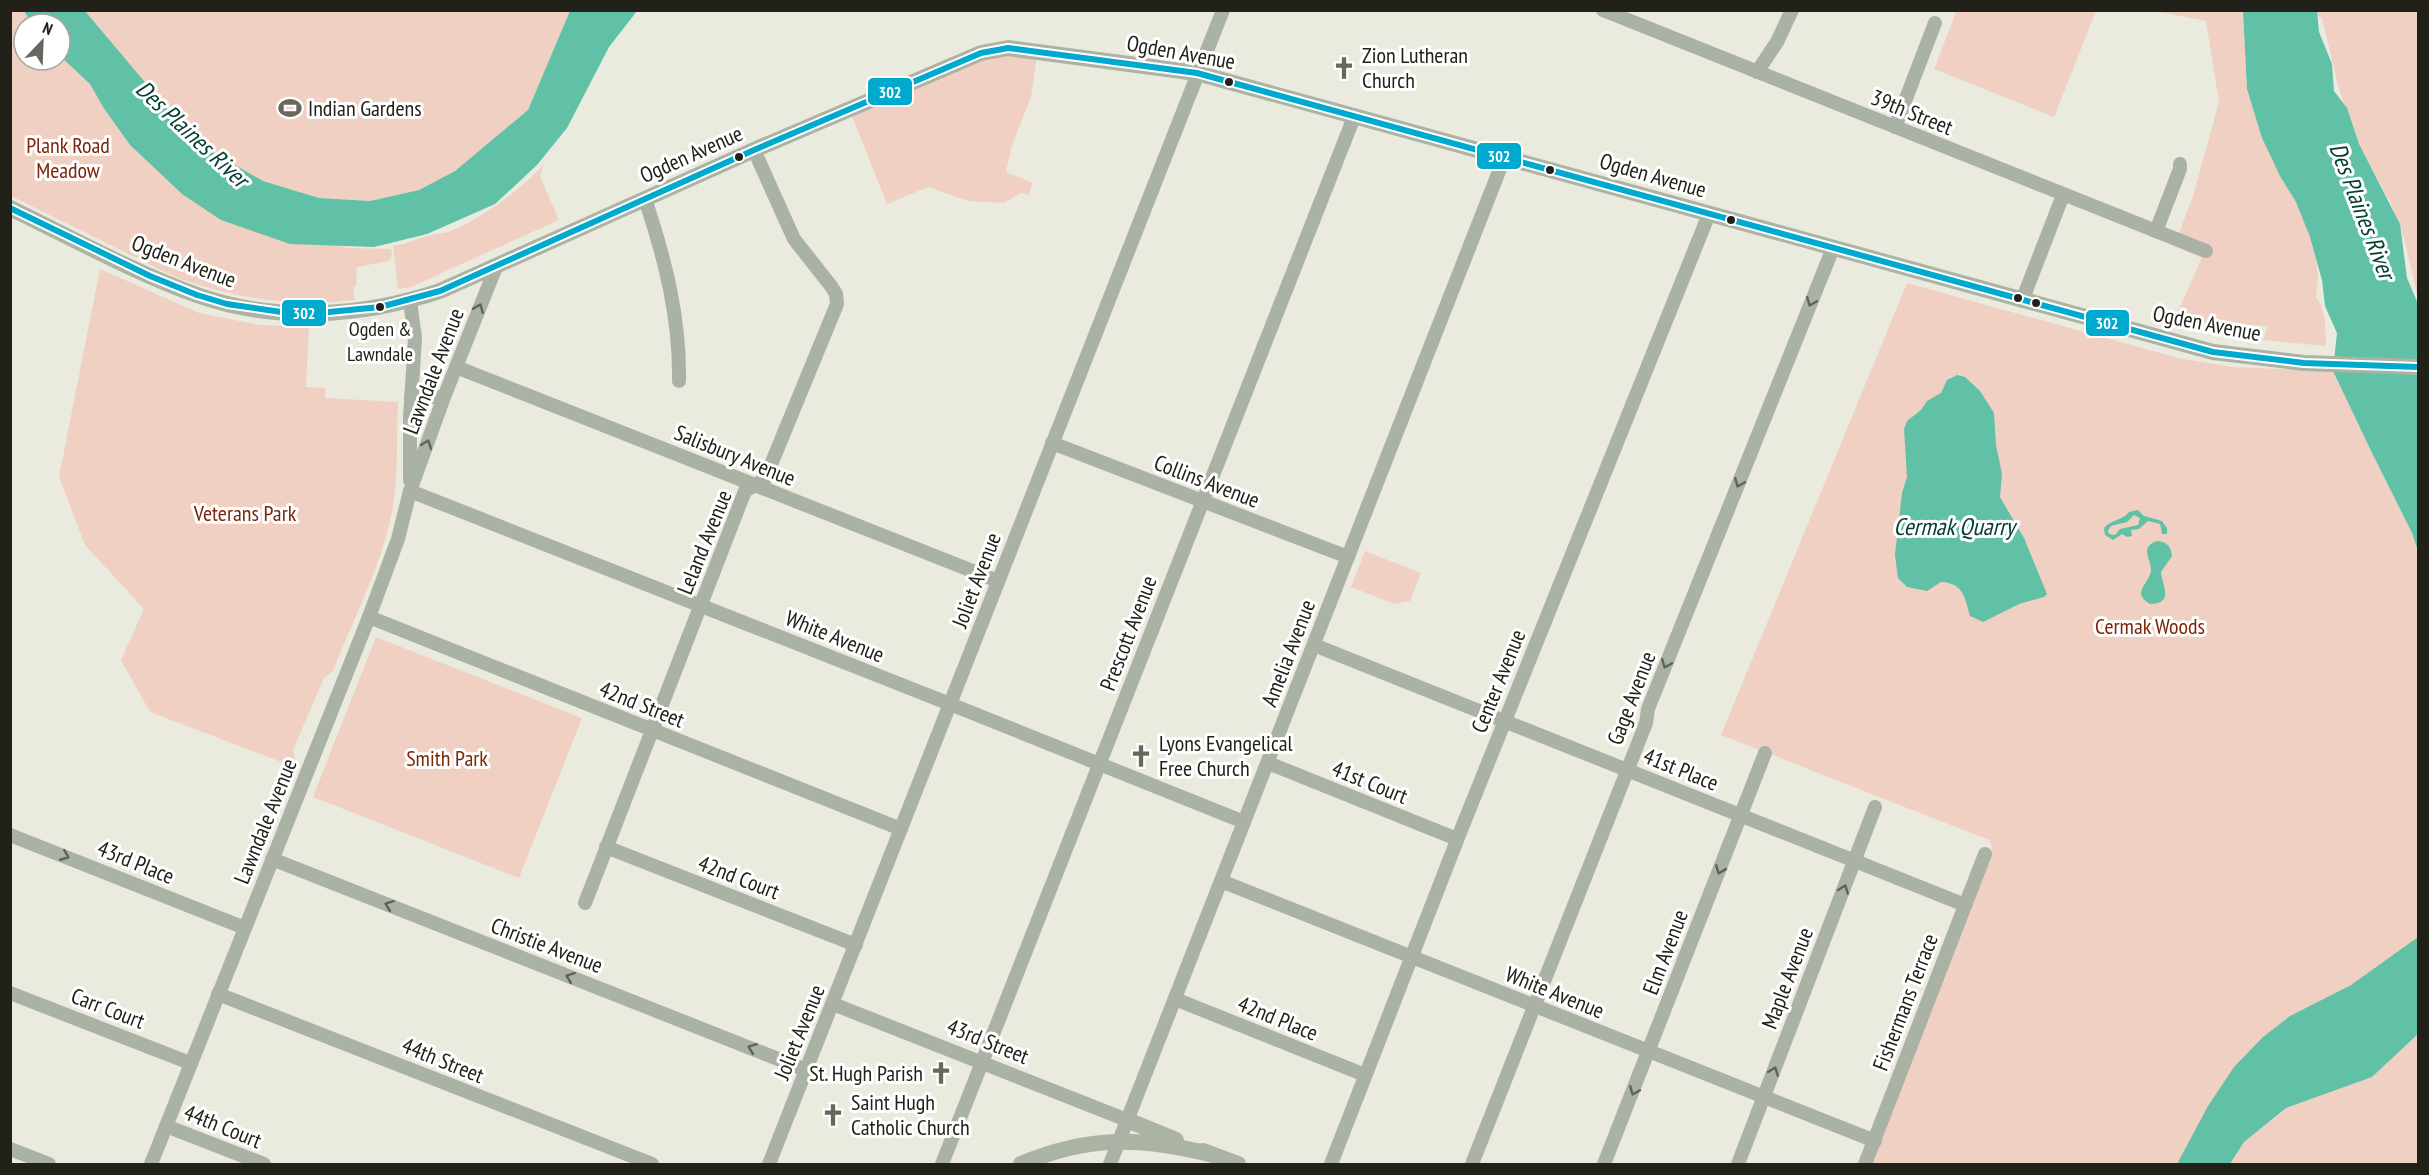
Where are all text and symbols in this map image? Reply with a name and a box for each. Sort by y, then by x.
north arrow [12,12,72,72]
text: N [40,17,56,39]
street label: Ogden Avenue [1125,29,1237,75]
place label: Zion Lutheran Church [1362,41,1468,94]
church icon: Zion Lutheran Church [1331,55,1357,81]
water label: Des Plaines River [129,73,258,196]
unlabelled marker [1223,76,1235,88]
line badge: 302 [867,77,913,106]
text: 302 [879,82,901,102]
street label: 39th Street [1867,83,1957,141]
place label: Indian Gardens [308,94,422,122]
sports icon: Indian Gardens [277,95,303,121]
street label: Ogden Avenue [635,119,747,189]
park label: Plank Road Meadow [26,131,110,184]
water label: Des Plaines River [2322,138,2404,286]
line badge: 302 [1476,142,1522,170]
text: 302 [1488,146,1510,166]
street label: Ogden Avenue [1596,146,1710,204]
unlabelled marker [733,151,745,163]
unlabelled marker [1544,164,1556,176]
unlabelled marker [1725,214,1737,226]
street label: Ogden Avenue [128,228,240,294]
unlabelled marker [2012,292,2024,304]
one-way arrow [1806,296,1819,307]
unlabelled marker [2030,297,2042,309]
line badge: 302 [281,299,327,327]
street label: Ogden Avenue [2151,299,2263,347]
marker: Ogden & Lawndale [374,301,386,313]
text: 302 [293,303,315,323]
street label: Lawndale Avenue [396,304,470,438]
one-way arrow [472,304,484,315]
line badge: 302 [2085,309,2130,337]
text: 302 [2096,313,2118,333]
place label: Ogden & Lawndale [347,316,413,367]
street label: Salisbury Avenue [670,418,800,492]
one-way arrow [419,439,432,450]
street label: Collins Avenue [1150,448,1264,514]
one-way arrow [1734,477,1746,488]
street label: Leland Avenue [670,486,738,598]
park label: Veterans Park [193,499,297,527]
water label: Cermak Quarry [1893,511,2018,542]
street label: Joliet Avenue [945,529,1007,632]
street label: Prescott Avenue [1093,572,1163,694]
street label: Amelia Avenue [1255,596,1321,710]
street label: White Avenue [782,604,888,668]
park label: Cermak Woods [2095,612,2205,640]
street label: Center Avenue [1465,625,1531,737]
street label: Gage Avenue [1600,647,1662,749]
one-way arrow [1661,658,1673,669]
street label: 42nd Street [595,674,689,734]
place label: Lyons Evangelical Free Church [1159,729,1294,782]
street label: 41st Place [1639,741,1723,797]
church icon: Lyons Evangelical Free Church [1128,743,1154,769]
park label: Smith Park [406,744,488,772]
street label: Lawndale Avenue [227,754,303,888]
street label: 41st Court [1328,754,1412,810]
street label: 43rd Place [93,834,179,890]
one-way arrow [59,849,70,861]
street label: 42nd Court [694,849,784,905]
one-way arrow [1715,864,1727,875]
one-way arrow [1837,884,1849,895]
one-way arrow [384,900,395,912]
street label: Elm Avenue [1636,906,1694,998]
street label: Christie Avenue [487,911,607,979]
street label: Maple Avenue [1755,923,1819,1033]
street label: Fishermans Terrace [1866,930,1944,1074]
street label: White Avenue [1502,960,1608,1024]
one-way arrow [566,972,577,984]
street label: Carr Court [67,981,149,1035]
street label: Joliet Avenue [767,981,831,1084]
street label: 42nd Place [1234,989,1322,1047]
street label: 43rd Street [943,1012,1033,1070]
street label: 44th Street [398,1031,488,1089]
one-way arrow [747,1043,758,1055]
place label: St. Hugh Parish [809,1059,923,1087]
church icon: St. Hugh Parish [928,1060,954,1086]
one-way arrow [1767,1066,1779,1077]
one-way arrow [1628,1085,1641,1095]
place label: Saint Hugh Catholic Church [851,1088,970,1141]
street label: 44th Court [180,1098,266,1154]
church icon: Saint Hugh Catholic Church [820,1102,846,1128]

